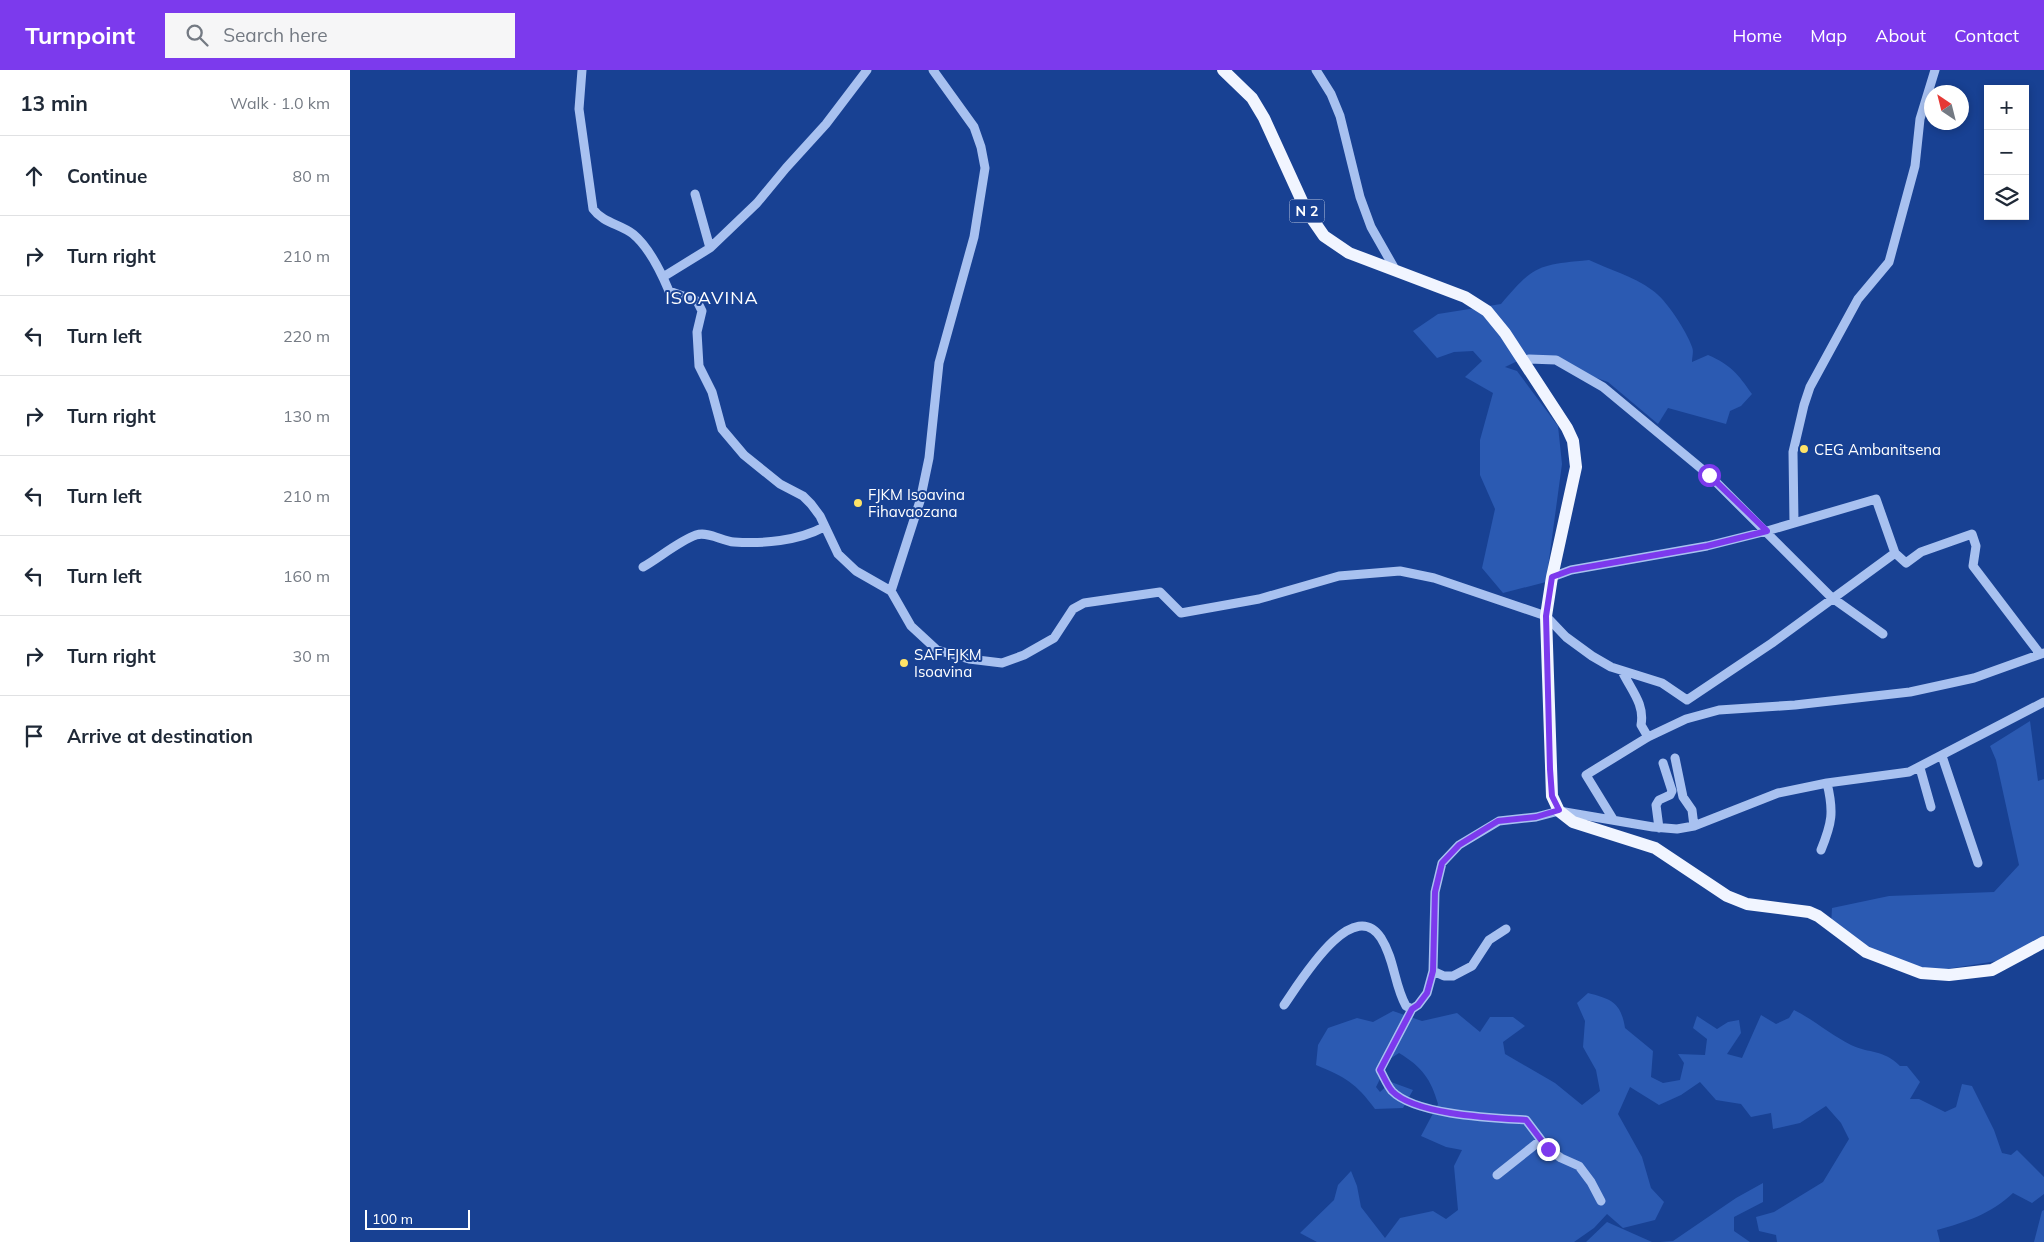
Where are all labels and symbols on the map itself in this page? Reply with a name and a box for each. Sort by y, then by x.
north arrow [1924,85,1969,130]
road number: N 2 [1290,200,1324,222]
district label: ISOAVINA [665,286,759,309]
place label: CEG Ambanitsena [1814,440,1941,459]
marker: CEG Ambanitsena [1798,443,1810,455]
route start [1698,464,1721,487]
place label: FJKM Isoavina Fihavaozana [868,485,965,521]
marker: FJKM Isoavina Fihavaozana [852,497,864,509]
place label: SAF FJKM Isoavina [914,645,982,681]
marker: SAF FJKM Isoavina [898,657,910,669]
route end [1537,1138,1560,1161]
scale bar [365,1207,470,1230]

